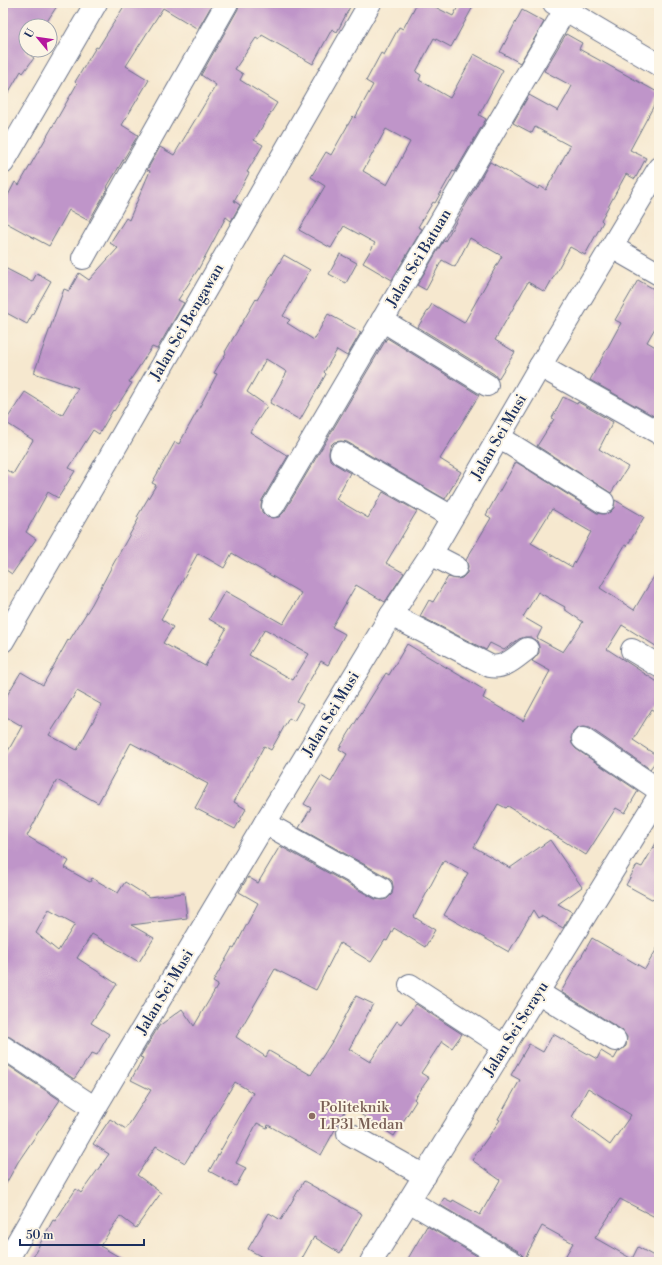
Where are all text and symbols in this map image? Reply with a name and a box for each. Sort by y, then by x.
north arrow [18,18,58,58]
text: U [22,26,39,41]
street label: Jalan Sei Batuan [382,206,456,311]
street label: Jalan Sei Bengawan [145,260,228,385]
street label: Jalan Sei Musi [466,391,531,484]
street label: Jalan Sei Musi [298,668,364,761]
street label: Jalan Sei Musi [132,946,198,1039]
street label: Jalan Sei Serayu [479,978,553,1081]
place label: Politeknik LP31 Medan [320,1098,404,1134]
marker: Politeknik LP31 Medan [307,1111,317,1121]
scale bar [20,1221,144,1247]
text: 50 m [26,1228,54,1243]

